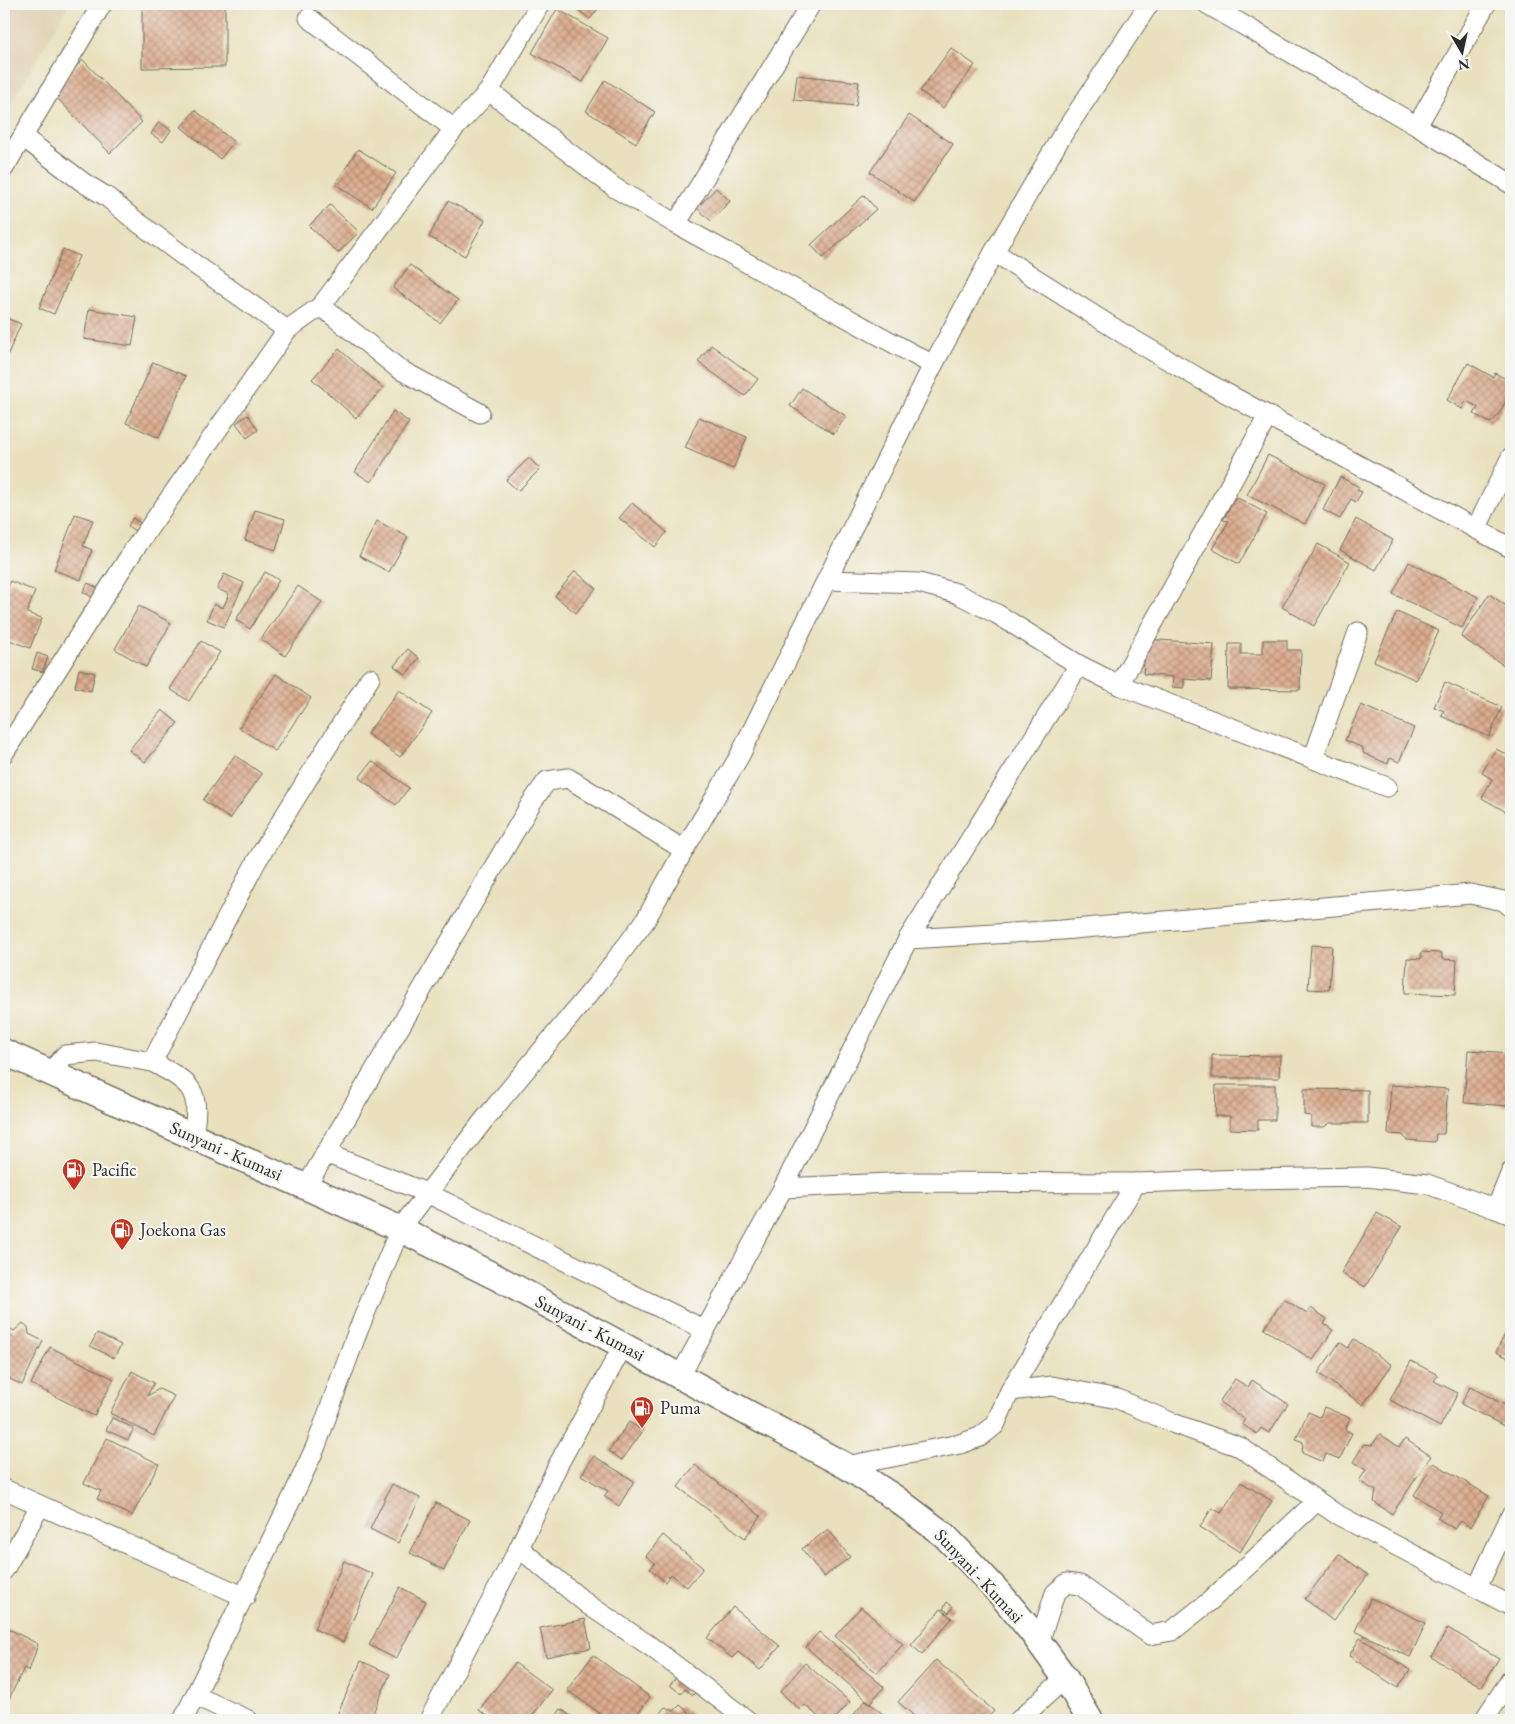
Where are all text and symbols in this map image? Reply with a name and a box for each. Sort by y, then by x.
north arrow [1438,28,1488,78]
text: N [1456,55,1471,75]
street label: Sunyani - Kumasi [166,1116,287,1186]
fuel station icon: Pacific [61,1157,87,1191]
place label: Pacific [92,1158,137,1181]
fuel station icon: Joekona Gas [109,1217,135,1251]
place label: Joekona Gas [138,1218,226,1241]
street label: Sunyani - Kumasi [532,1289,649,1366]
fuel station icon: Puma [629,1395,655,1429]
place label: Puma [660,1396,701,1419]
street label: Sunyani - Kumasi [930,1524,1029,1628]

